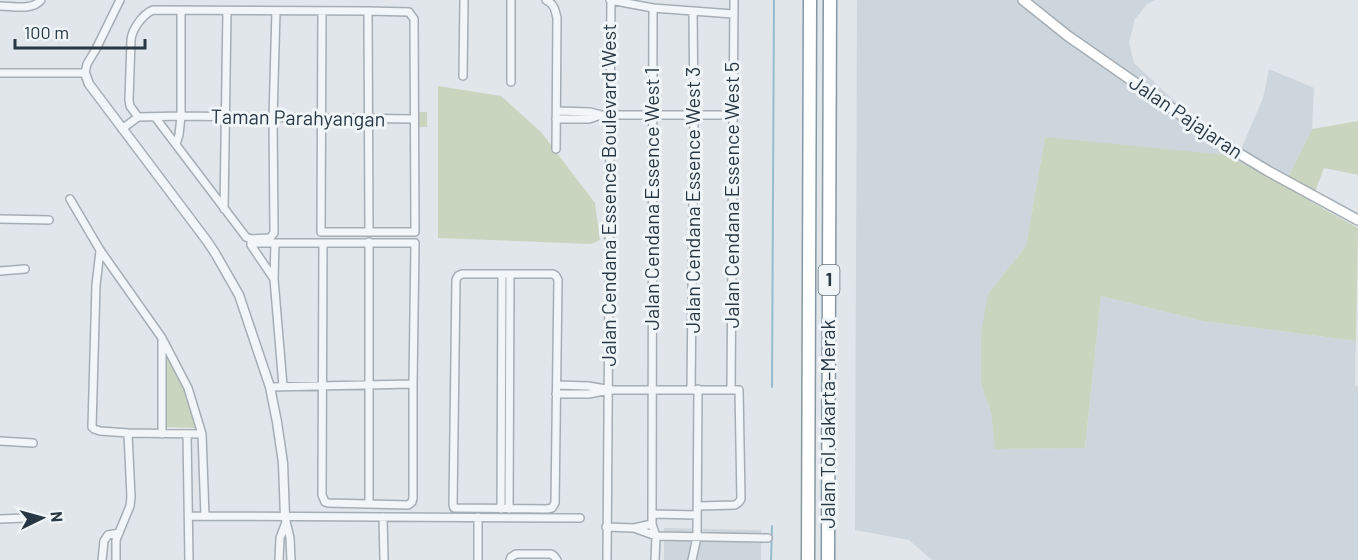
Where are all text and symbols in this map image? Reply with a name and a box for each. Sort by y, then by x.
scale bar [15,12,146,50]
text: 100 m [24,21,69,43]
street label: Jalan Cendana Essence Boulevard West [596,24,620,366]
street label: Jalan Cendana Essence West 5 [719,62,743,328]
street label: Jalan Cendana Essence West 1 [639,67,663,331]
street label: Jalan Cendana Essence West 3 [680,67,704,333]
street label: Jalan Pajajaran [1125,69,1248,163]
street label: Taman Parahyangan [211,103,386,131]
road number: 1 [818,265,840,295]
street label: Jalan Tol Jakarta–Merak [815,319,839,529]
north arrow [12,488,72,548]
text: N [48,511,67,523]

